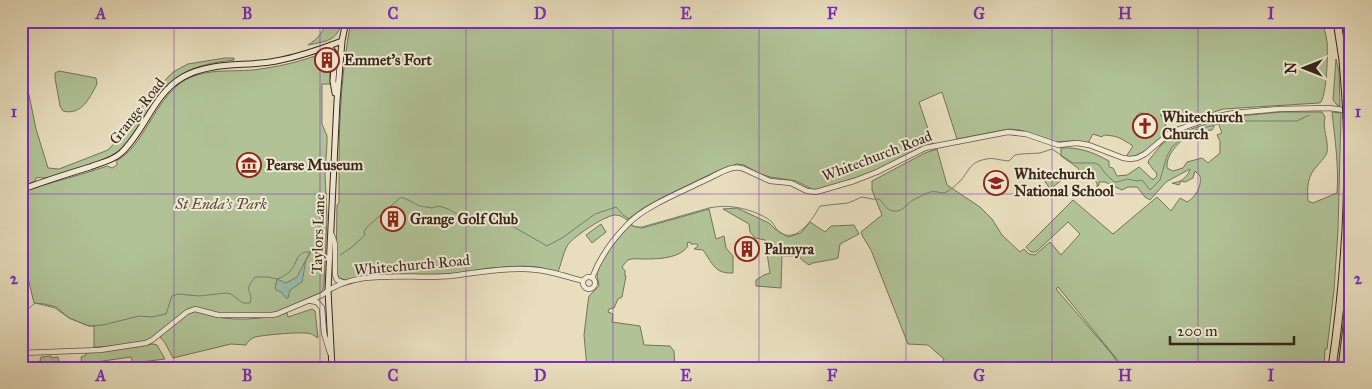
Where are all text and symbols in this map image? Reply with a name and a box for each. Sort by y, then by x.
text: A [95,4,107,23]
text: B [242,4,252,23]
text: C [388,4,399,23]
text: D [534,4,547,23]
text: E [680,4,692,23]
text: F [827,4,838,23]
text: G [973,4,985,23]
text: H [1118,4,1132,23]
text: I [1268,4,1275,23]
north arrow [1280,42,1330,92]
building icon: Emmet’s Fort [314,47,340,73]
place label: Emmet’s Fort [344,51,432,69]
text: N [1283,62,1300,74]
street label: Grange Road [105,74,169,148]
text: 1 [11,102,18,121]
text: 1 [1355,102,1362,121]
place label: Whitechurch Church [1162,108,1244,143]
church icon: Whitechurch Church [1132,113,1158,139]
street label: Whitechurch Road [819,127,935,185]
museum icon: Pearse Museum [236,152,262,178]
place label: Pearse Museum [266,156,363,174]
place label: Whitechurch National School [1014,165,1115,200]
school or university icon: Whitechurch National School [983,170,1009,196]
street label: Taylors Lane [308,194,328,274]
park label: St Enda's Park [174,195,267,213]
building icon: Grange Golf Club [380,206,406,232]
place label: Grange Golf Club [410,210,519,229]
building icon: Palmyra [734,236,760,262]
place label: Palmyra [764,240,815,259]
street label: Whitechurch Road [353,251,471,279]
text: 2 [10,269,19,288]
text: 2 [1354,269,1363,288]
scale bar [1170,314,1293,346]
text: 200 m [1177,322,1218,340]
text: A [95,366,107,385]
text: B [242,366,252,385]
text: C [388,366,399,385]
text: D [534,366,547,385]
text: E [680,366,692,385]
text: F [827,366,838,385]
text: G [973,366,985,385]
text: H [1118,366,1132,385]
text: I [1268,366,1275,385]

